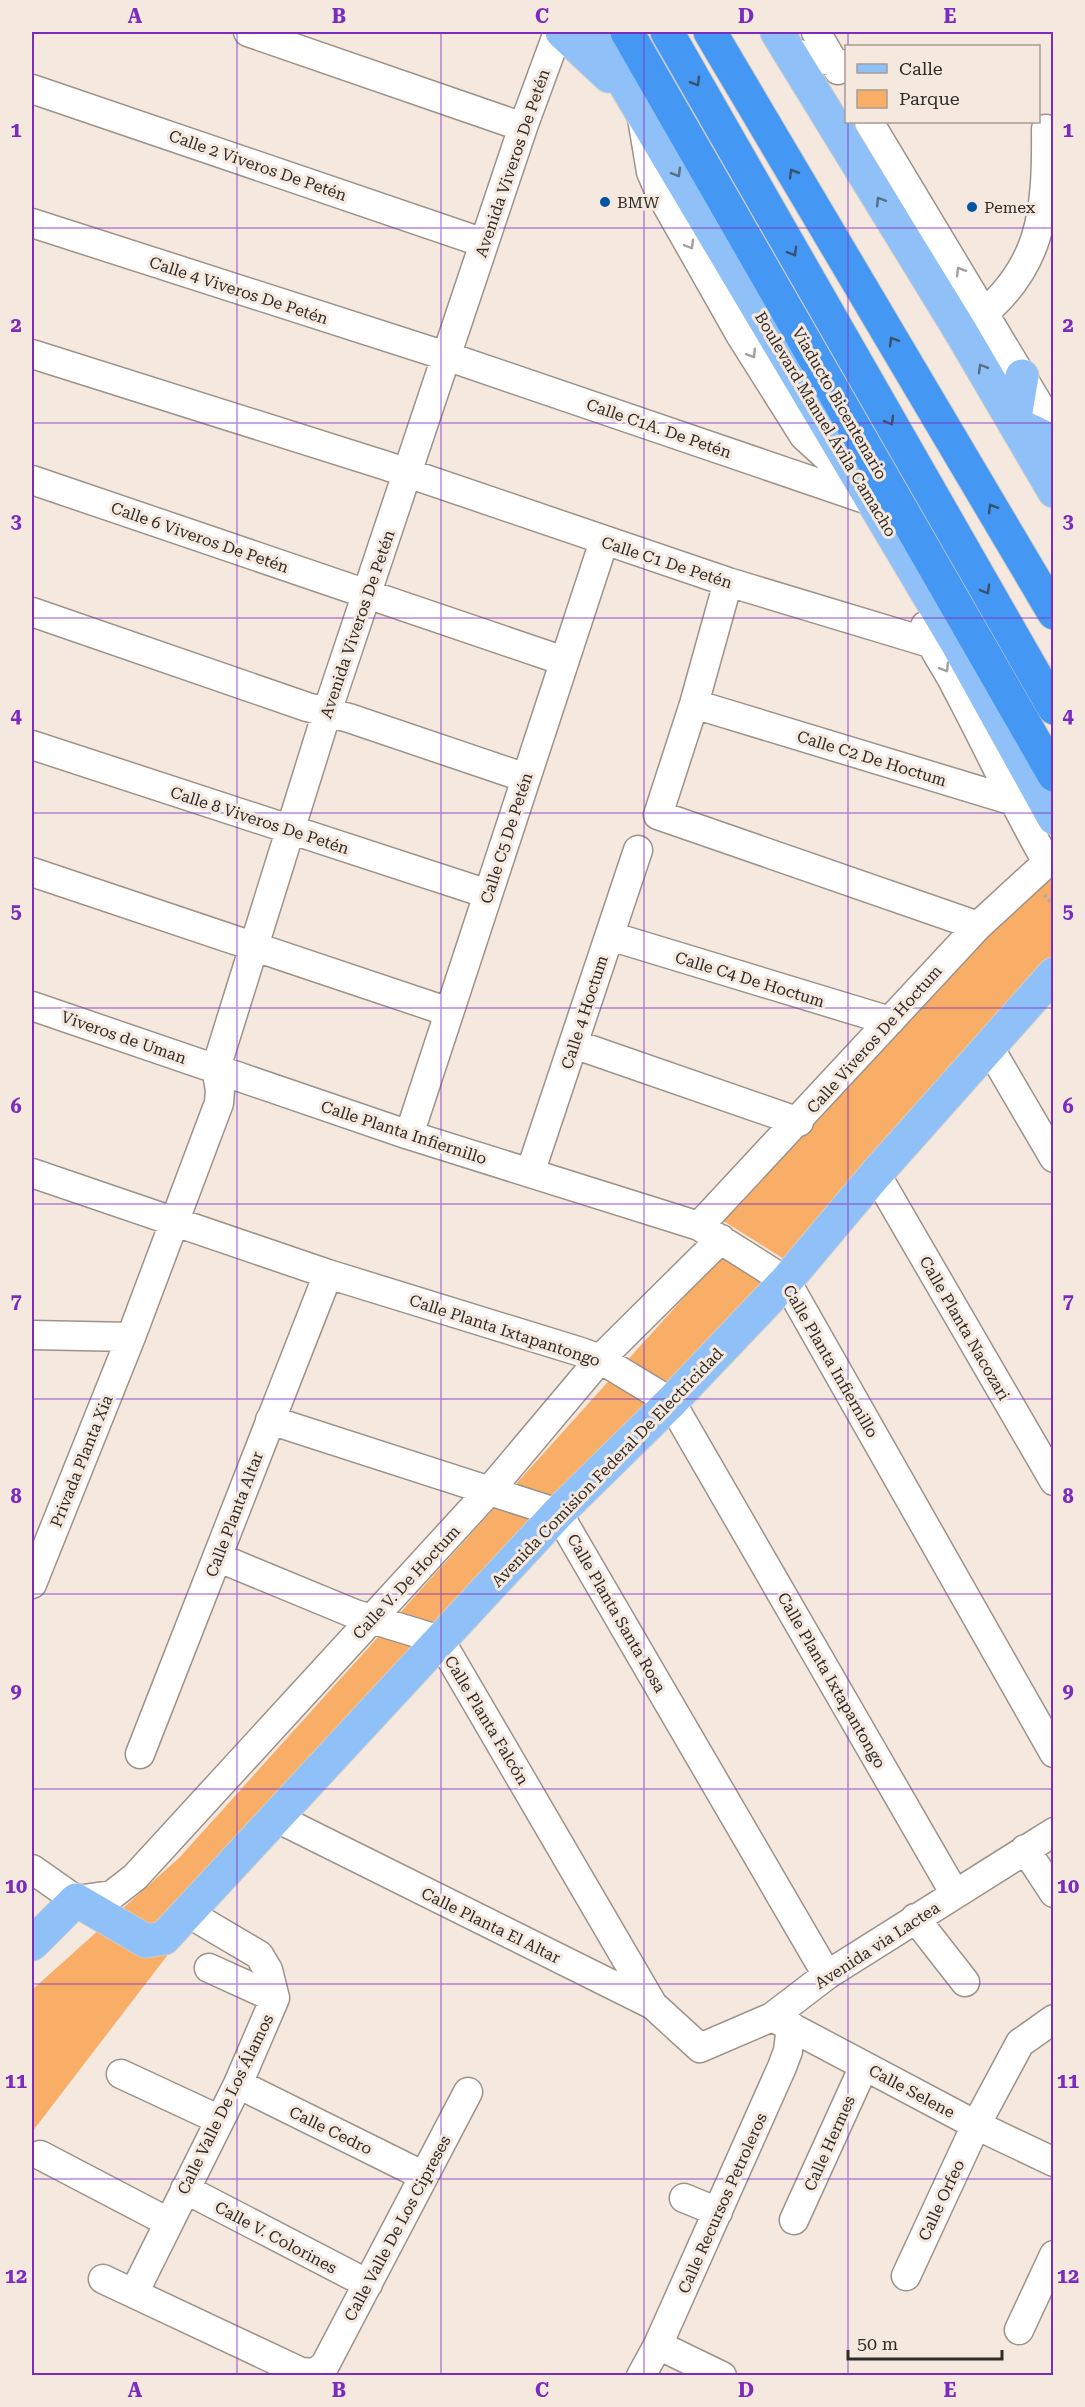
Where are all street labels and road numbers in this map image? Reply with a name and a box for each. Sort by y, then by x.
street label: Avenida Viveros De Petén [471,67,554,260]
street label: Calle 2 Viveros De Petén [166,126,349,205]
street label: Calle 4 Viveros De Petén [147,253,331,328]
street label: Boulevard Manuel Ávila Camacho [751,308,901,540]
street label: Viaducto Bicentenario [788,324,891,483]
street label: Calle C1A. De Petén [584,395,734,462]
street label: Calle 6 Viveros De Petén [108,498,291,577]
street label: Avenida Viveros De Petén [316,528,399,721]
street label: Calle C1 De Petén [599,532,735,593]
street label: Calle C2 De Hoctum [795,727,949,790]
street label: Calle C5 De Petén [476,770,537,906]
street label: Calle 8 Viveros De Petén [168,783,352,858]
street label: Calle C4 De Hoctum [673,948,827,1011]
street label: Calle 4 Hoctum [557,953,612,1071]
street label: Calle Viveros De Hoctum [803,961,946,1117]
street label: Viveros de Uman [59,1007,189,1068]
street label: Calle Planta Infiernillo [319,1097,489,1168]
street label: Calle Planta Nacozari [916,1253,1014,1404]
street label: Calle Planta Infiernillo [779,1282,882,1441]
street label: Calle Planta Ixtapantongo [407,1291,603,1370]
street label: Avenida Comision Federal De Electricidad [488,1344,727,1591]
street label: Privada Planta Xia [46,1392,117,1530]
street label: Calle Planta Altar [202,1448,267,1580]
street label: Calle V. De Hoctum [349,1521,464,1643]
street label: Calle Planta Santa Rosa [563,1530,670,1696]
street label: Calle Planta Ixtapantongo [773,1589,890,1772]
street label: Calle Planta Falcón [441,1652,533,1788]
street label: Calle Planta El Altar [418,1884,564,1968]
street label: Avenida via Lactea [811,1898,943,1993]
street label: Calle Valle De Los Álamos [173,2011,278,2197]
street label: Calle Selene [866,2061,958,2122]
street label: Calle Hermes [800,2092,859,2194]
street label: Calle Cedro [286,2102,375,2159]
street label: Calle Recursos Petroleros [674,2110,771,2296]
street label: Calle Valle De Los Cipreses [340,2132,455,2324]
street label: Calle Orfeo [914,2157,969,2244]
street label: Calle V. Colorines [212,2197,340,2278]

